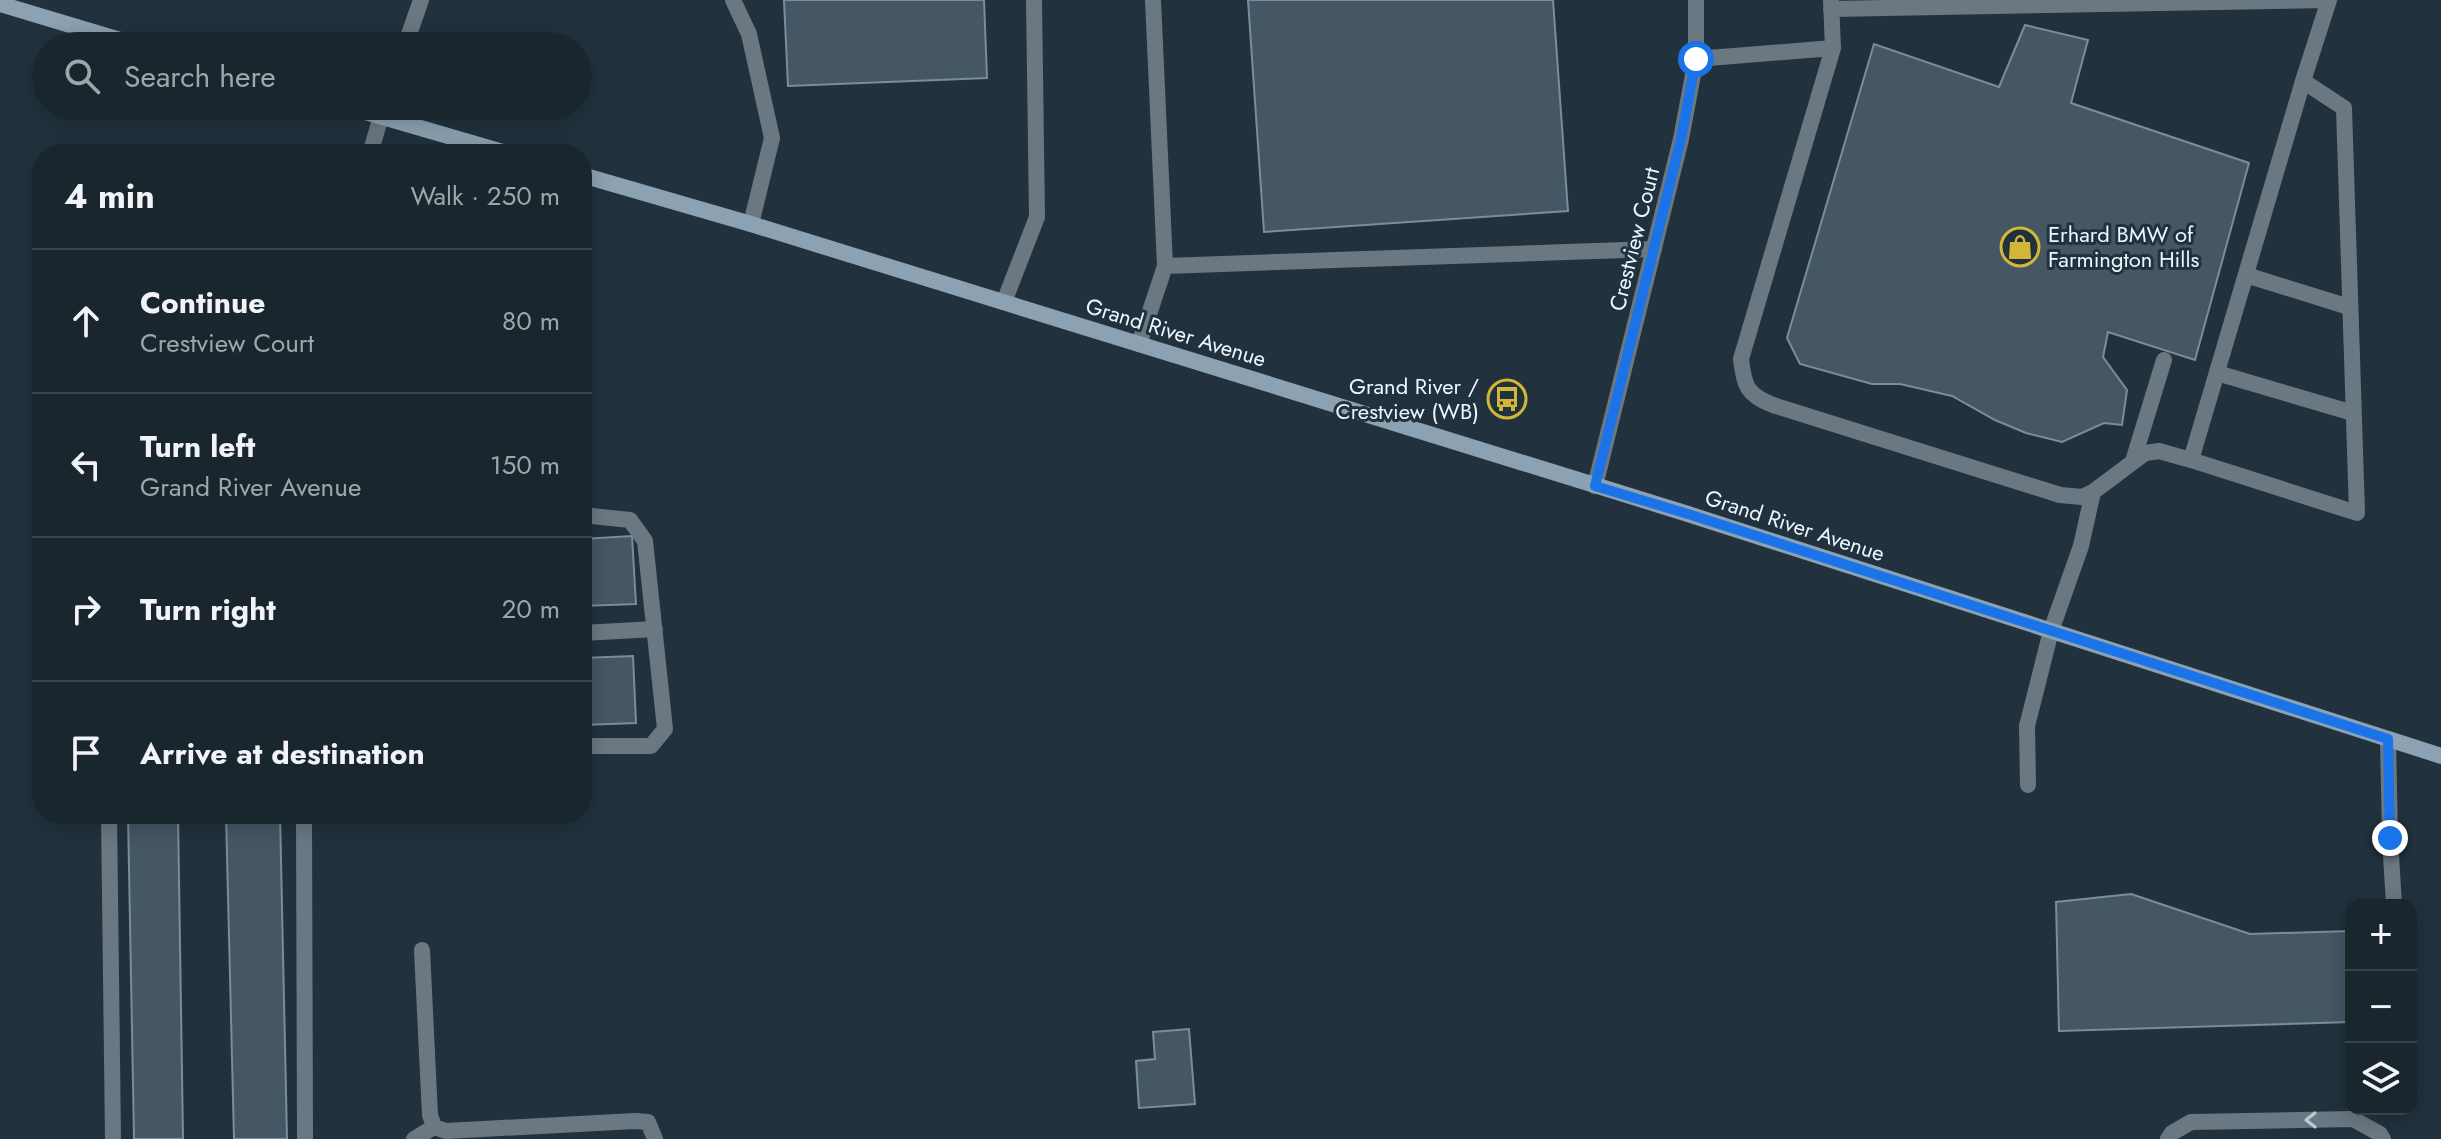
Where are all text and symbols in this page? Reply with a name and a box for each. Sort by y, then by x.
search box [32,32,592,120]
route start [1678,41,1714,77]
icon: search [60,54,104,98]
text: Search here [124,55,276,98]
street label: Crestview Court [1601,163,1668,314]
text: 4 min [64,172,155,221]
text: Walk · 250 m [410,177,560,215]
place label: Erhard BMW of Farmington Hills [2048,218,2199,275]
shop icon: Erhard BMW of Farmington Hills [1999,226,2041,268]
text: Continue [140,281,266,324]
street label: Grand River Avenue [1082,289,1270,375]
icon: ahead [64,299,108,343]
text: 80 m [502,302,560,340]
text: Crestview Court [140,324,314,362]
place label: Grand River / Crestview (WB) [1336,370,1479,427]
bus stop icon: Grand River / Crestview (WB) [1486,378,1528,420]
text: Turn left [140,425,255,468]
icon: left [64,443,108,487]
text: 150 m [490,446,560,484]
text: Grand River Avenue [140,468,361,506]
street label: Grand River Avenue [1701,481,1889,569]
icon: right [64,587,108,631]
text: Turn right [140,588,276,631]
text: 20 m [502,590,560,628]
icon: arrive [64,731,108,775]
text: Arrive at destination [140,732,425,775]
route end [2372,820,2408,856]
map controls [2345,899,2417,1115]
button: + [2345,899,2417,971]
button: − [2345,971,2417,1043]
button: layers [2345,1043,2417,1115]
one-way arrow [2304,1111,2317,1129]

